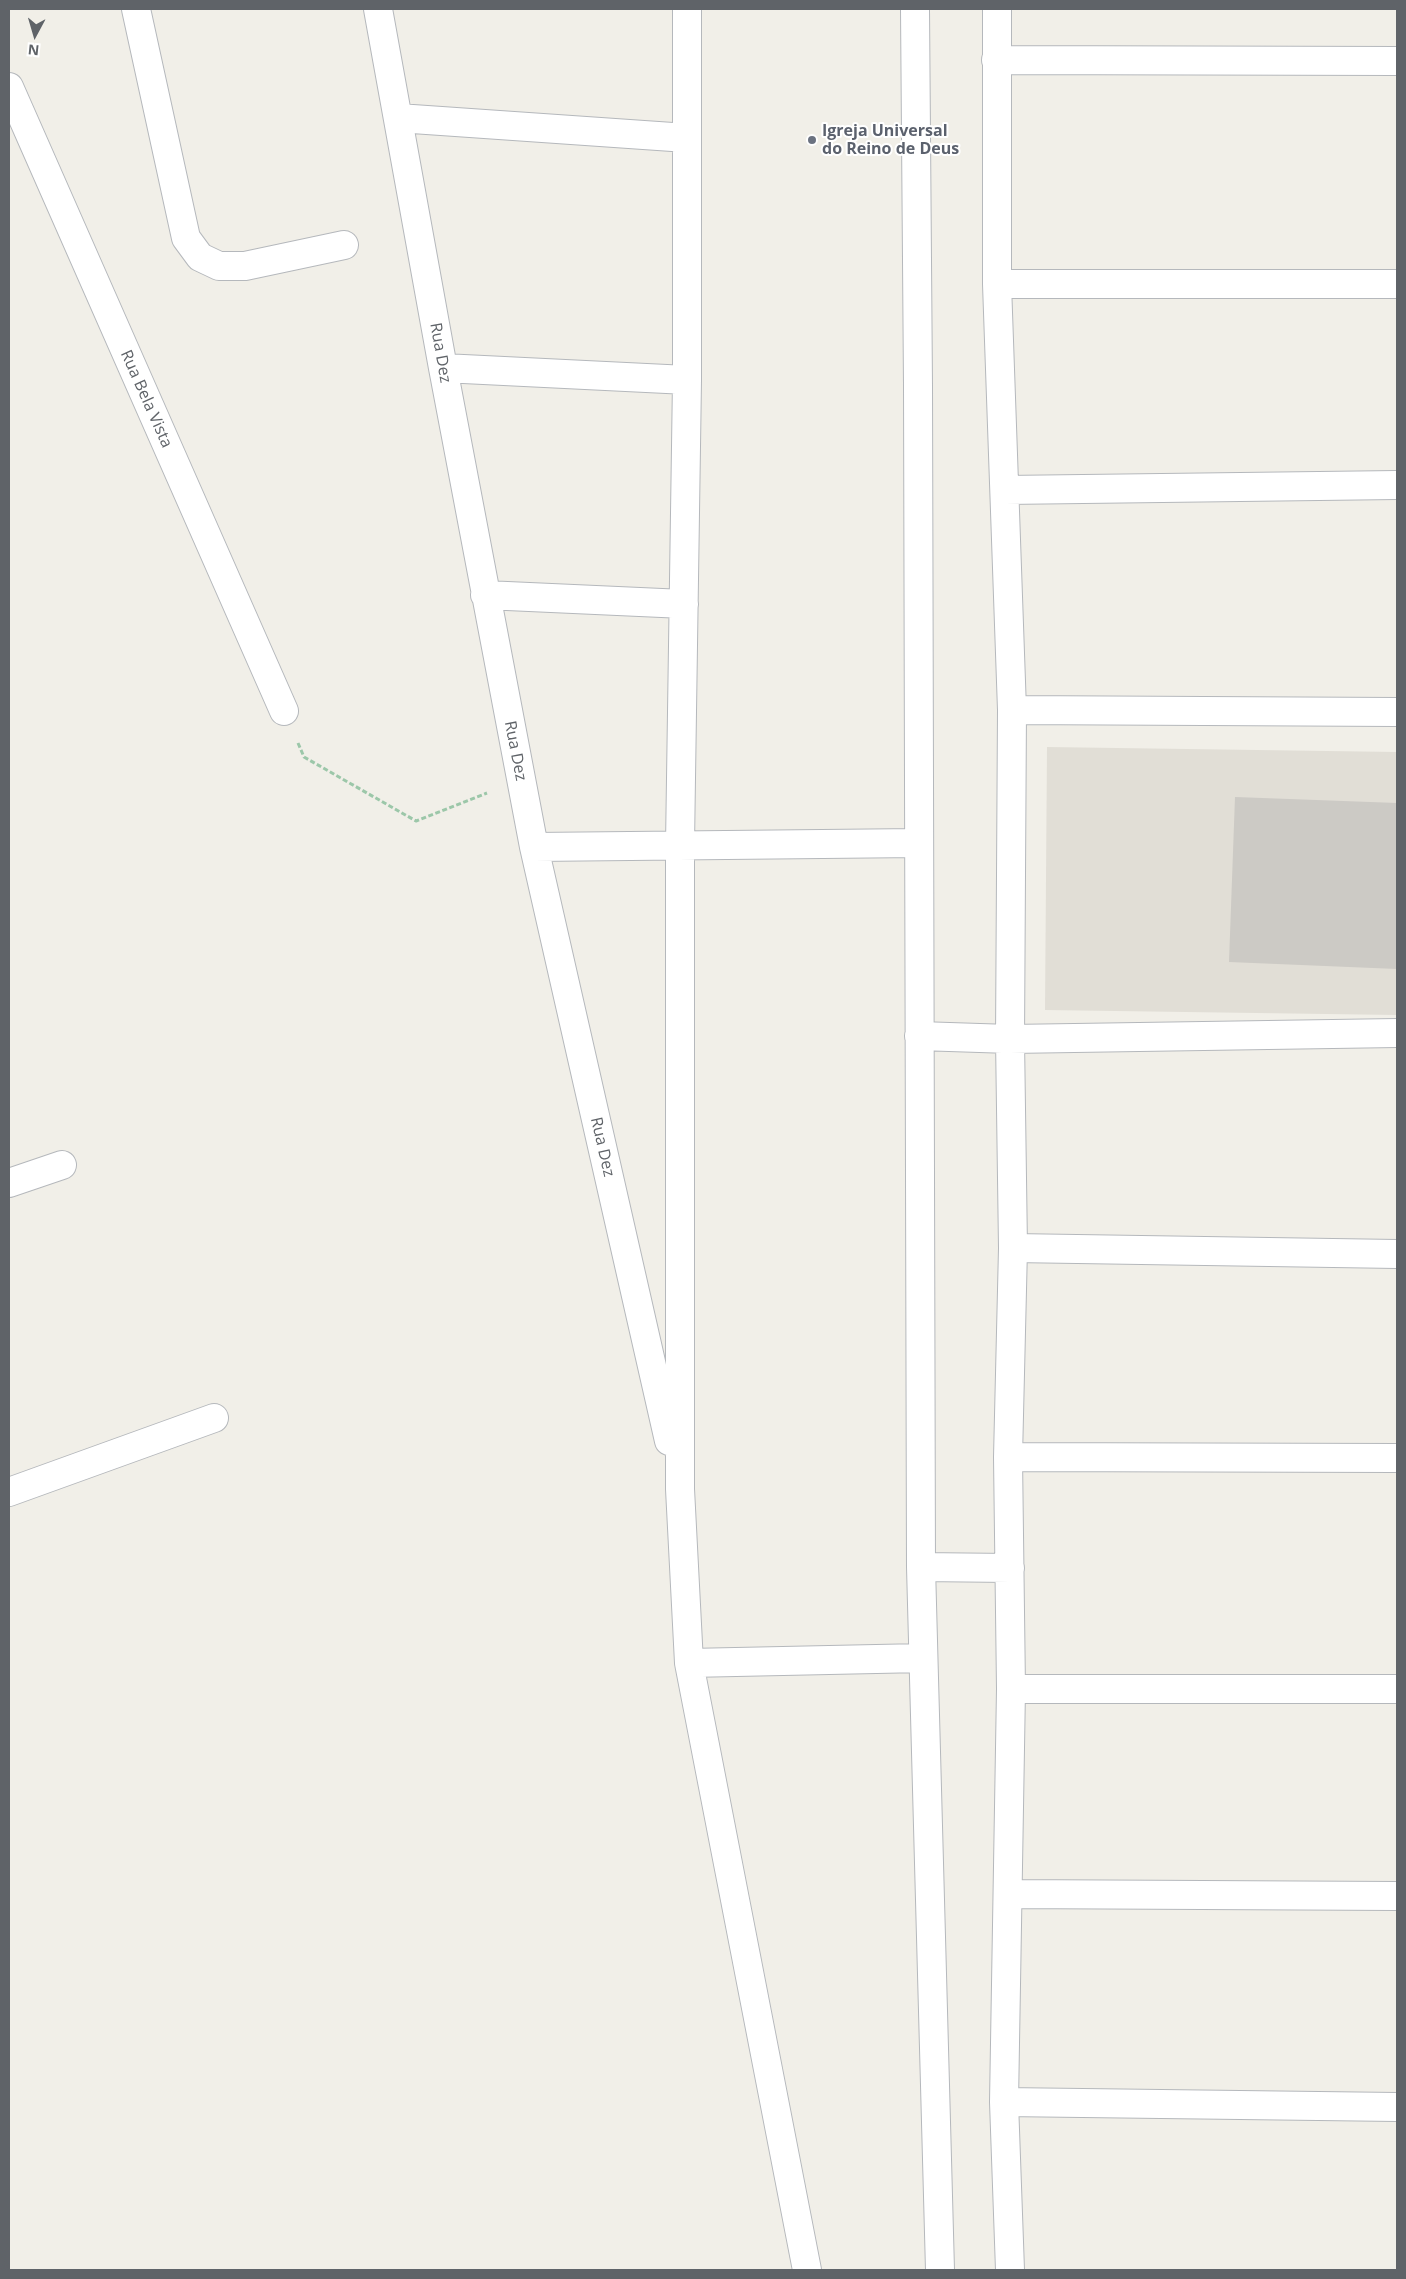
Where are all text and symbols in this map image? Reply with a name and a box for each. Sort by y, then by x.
north arrow [10,10,60,60]
text: N [27,40,40,60]
place label: Igreja Universal do Reino de Deus [822,121,959,159]
marker: Igreja Universal do Reino de Deus [806,134,818,146]
street label: Rua Dez [425,321,455,385]
street label: Rua Bela Vista [116,347,176,451]
street label: Rua Dez [500,719,530,783]
street label: Rua Dez [586,1115,618,1179]

